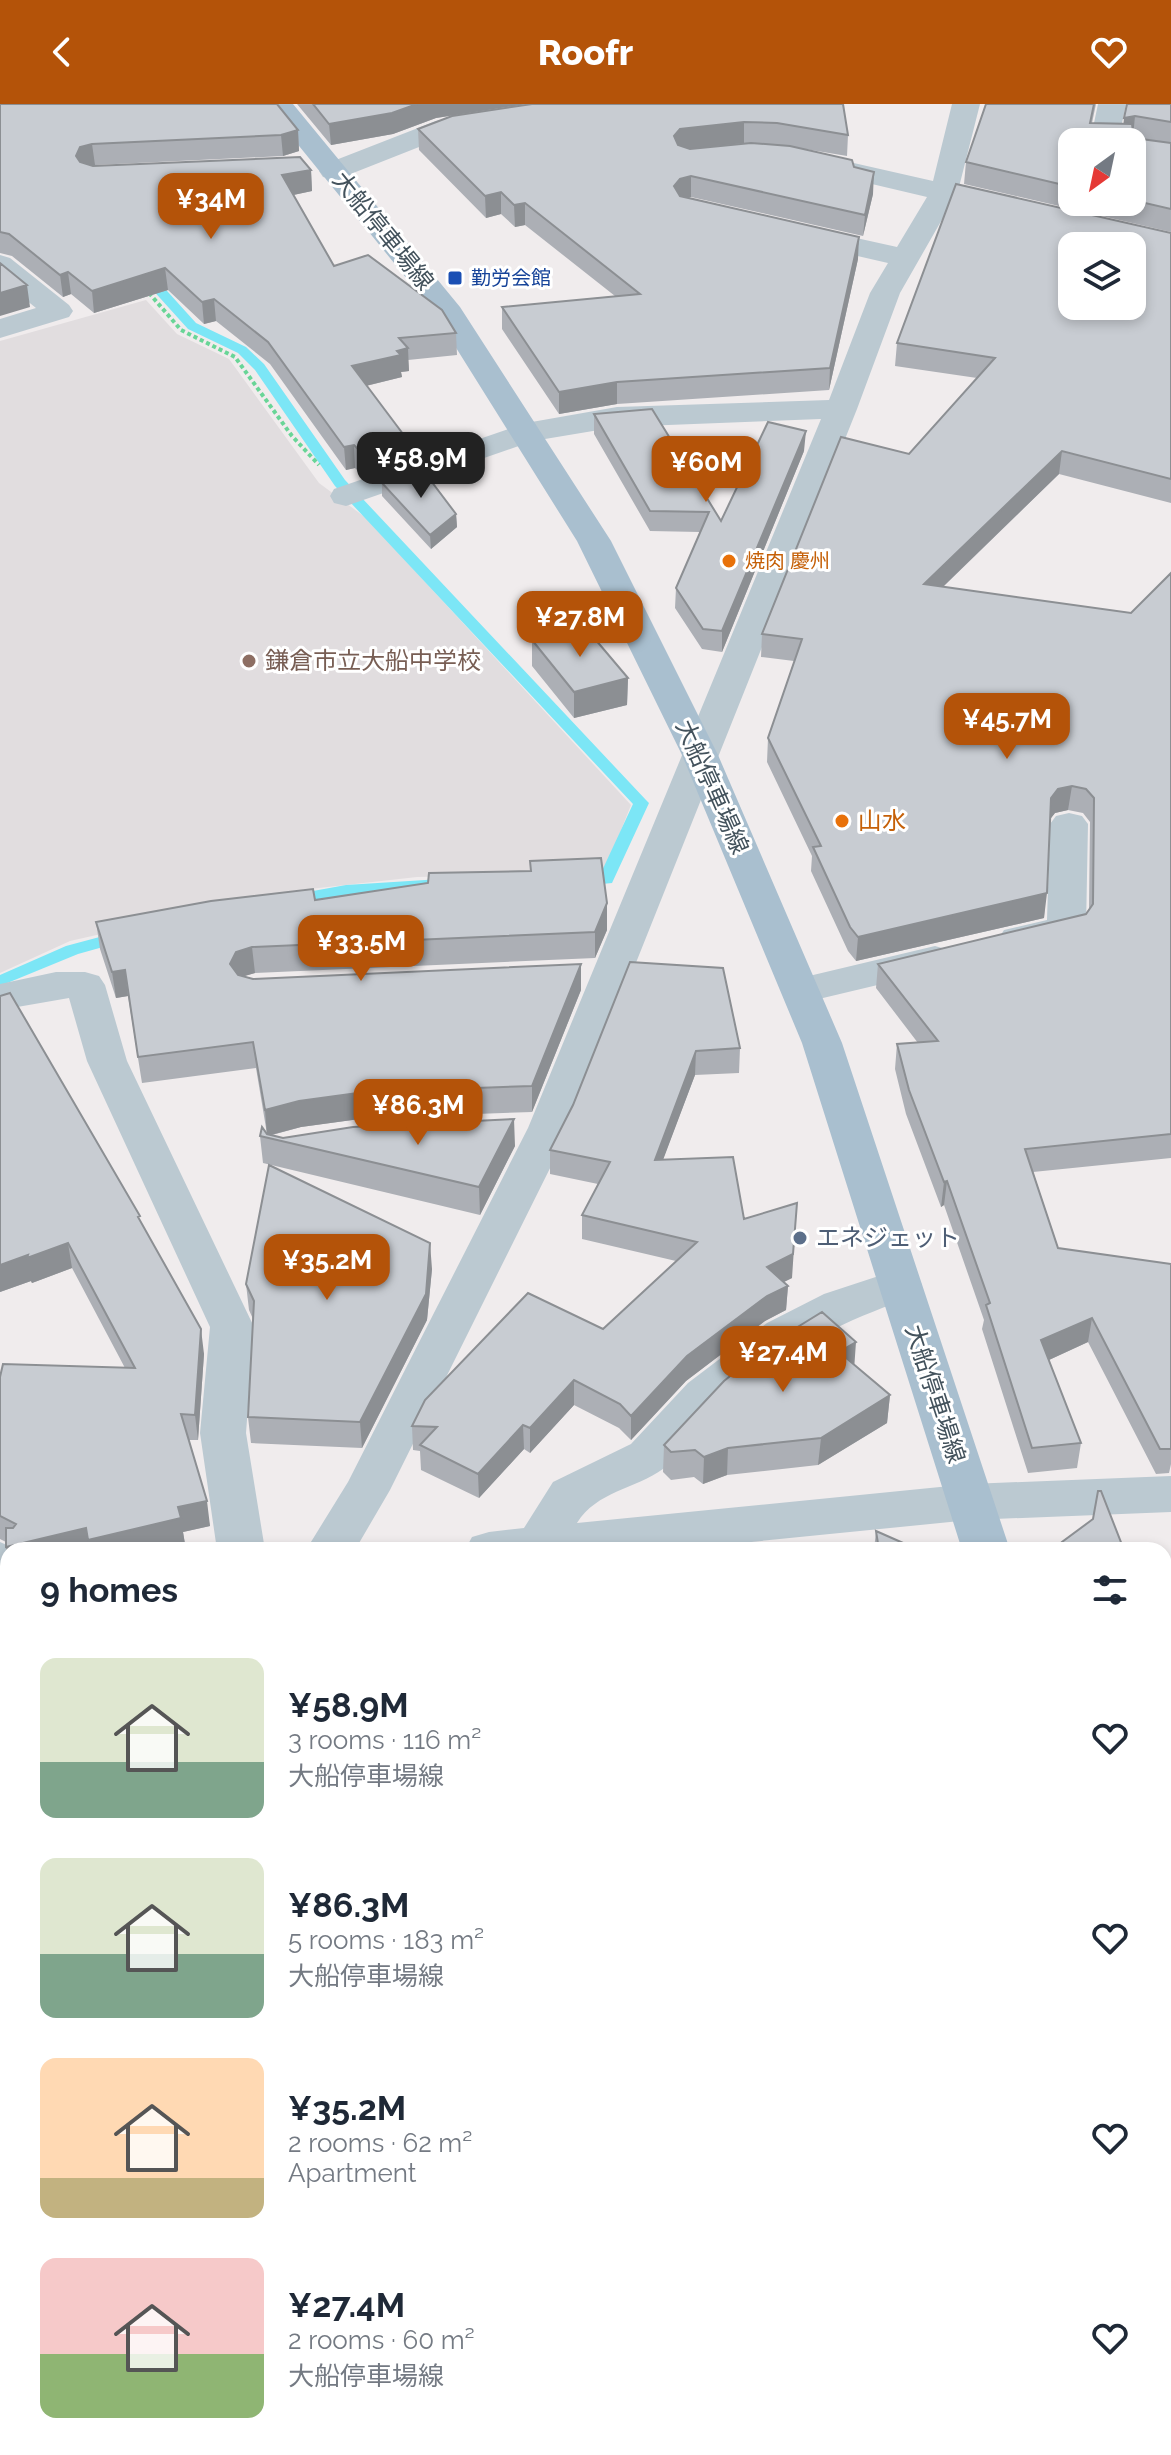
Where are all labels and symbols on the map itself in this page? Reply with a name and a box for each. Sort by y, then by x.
north arrow [1058,128,1146,216]
street label: 大船停車場線 [327,166,440,296]
pin: ¥34M [164,173,258,241]
place label: 勤労会館 [471,266,551,290]
marker: 勤労会館 [446,269,464,287]
pin: ¥58.9M [356,432,486,500]
pin: ¥60M [659,436,753,504]
place label: 焼肉 慶州 [745,549,830,573]
marker: 焼肉 慶州 [720,552,738,570]
pin: ¥27.8M [515,591,645,659]
place label: 鎌倉市立大船中学校 [265,646,481,675]
marker: 鎌倉市立大船中学校 [240,652,258,670]
pin: ¥45.7M [942,693,1072,761]
street label: 大船停車場線 [670,715,755,858]
place label: 山水 [858,806,906,835]
marker: 山水 [833,812,851,830]
pin: ¥33.5M [296,915,426,983]
pin: ¥86.3M [353,1079,483,1147]
place label: エネジェット [816,1223,960,1252]
marker: エネジェット [791,1229,809,1247]
pin: ¥35.2M [262,1234,392,1302]
street label: 大船停車場線 [899,1321,972,1467]
pin: ¥27.4M [718,1326,848,1394]

